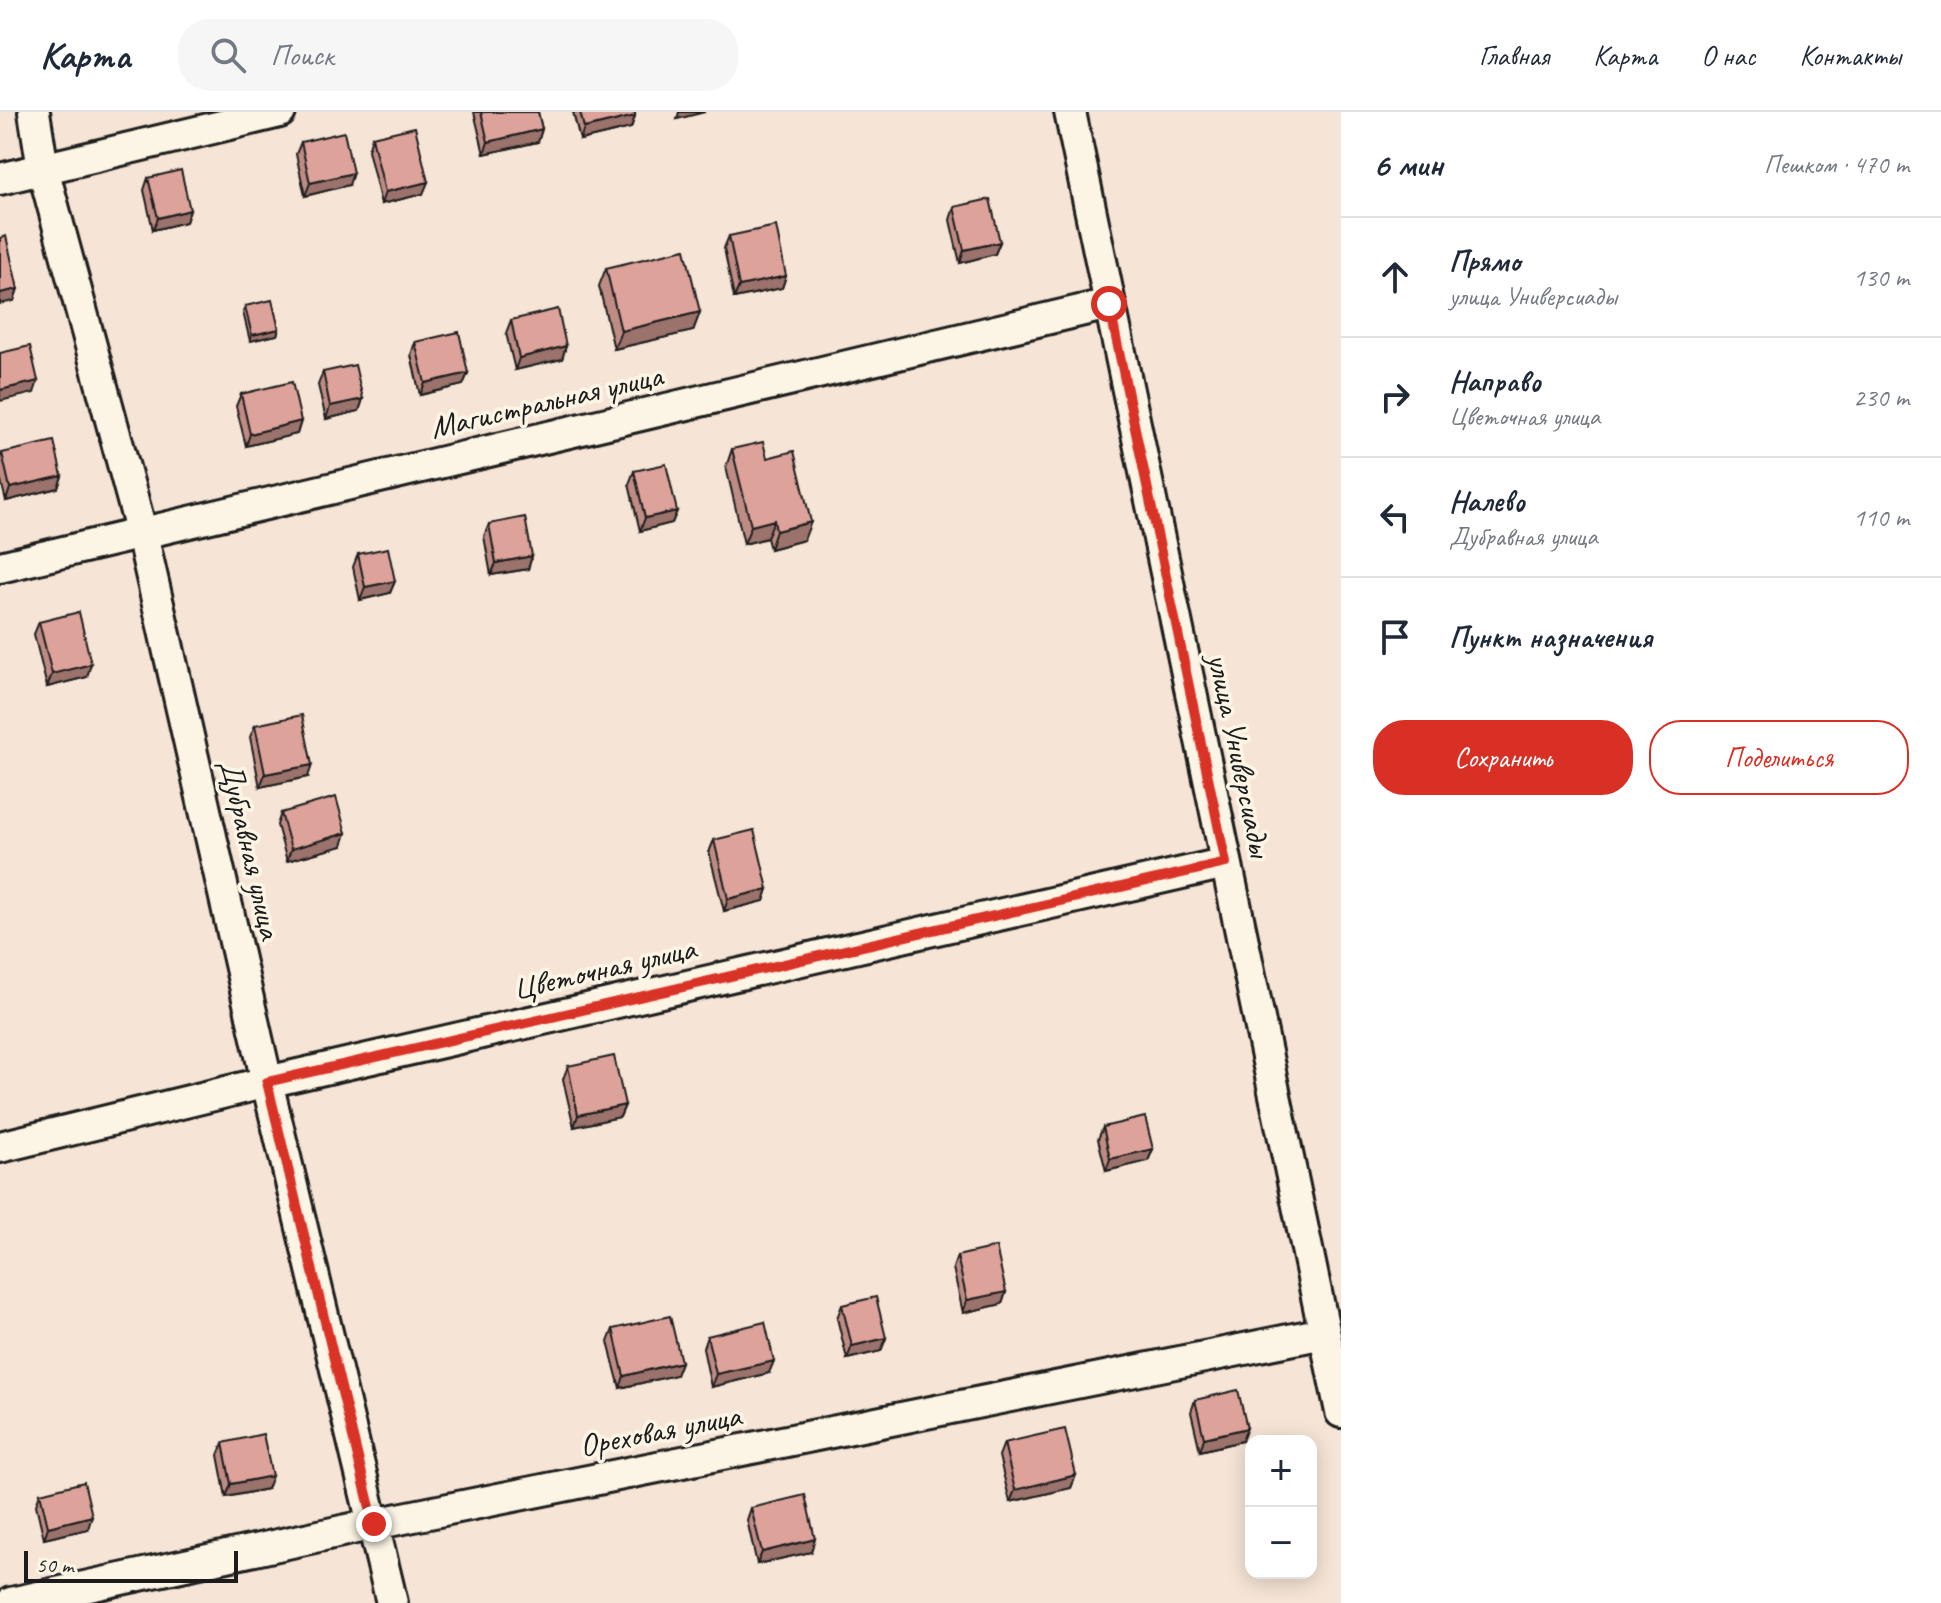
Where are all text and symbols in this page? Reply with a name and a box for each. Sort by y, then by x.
search box [178,19,738,91]
text: Карта [40,32,130,79]
icon: search [206,33,250,77]
text: Поиск [270,36,334,74]
text: Главная [1479,38,1549,73]
text: Карта [1593,38,1657,73]
text: О нас [1701,38,1755,73]
text: Контакты [1799,38,1901,73]
text: 6 мин [1373,143,1443,186]
text: Пешком · 470 m [1764,148,1909,181]
text: Прямо [1449,242,1520,280]
icon: ahead [1373,255,1417,299]
text: 130 m [1853,261,1909,294]
text: улица Универсиады [1449,280,1617,313]
route start [1091,286,1127,322]
street label: Магистральная улица [426,354,668,448]
text: Направо [1449,362,1541,400]
icon: right [1373,375,1417,419]
text: 230 m [1853,381,1909,414]
text: Цветочная улица [1449,400,1600,433]
text: Налево [1449,482,1525,520]
icon: left [1373,495,1417,539]
text: 110 m [1853,501,1909,534]
text: Дубравная улица [1449,520,1598,553]
icon: arrive [1373,615,1417,659]
text: Пункт назначения [1449,618,1652,656]
street label: улица Универсиады [1198,648,1281,863]
button: Сохранить [1373,720,1633,795]
button: Поделиться [1649,720,1909,795]
street label: Дубравная улица [210,755,292,945]
street label: Цветочная улица [509,927,701,1009]
street label: Ореховая улица [576,1394,746,1466]
map controls [1245,1435,1317,1579]
button: + [1245,1435,1317,1507]
route end [356,1506,392,1542]
button: − [1245,1507,1317,1579]
scale bar [24,1547,238,1583]
text: 50 m [36,1551,73,1579]

